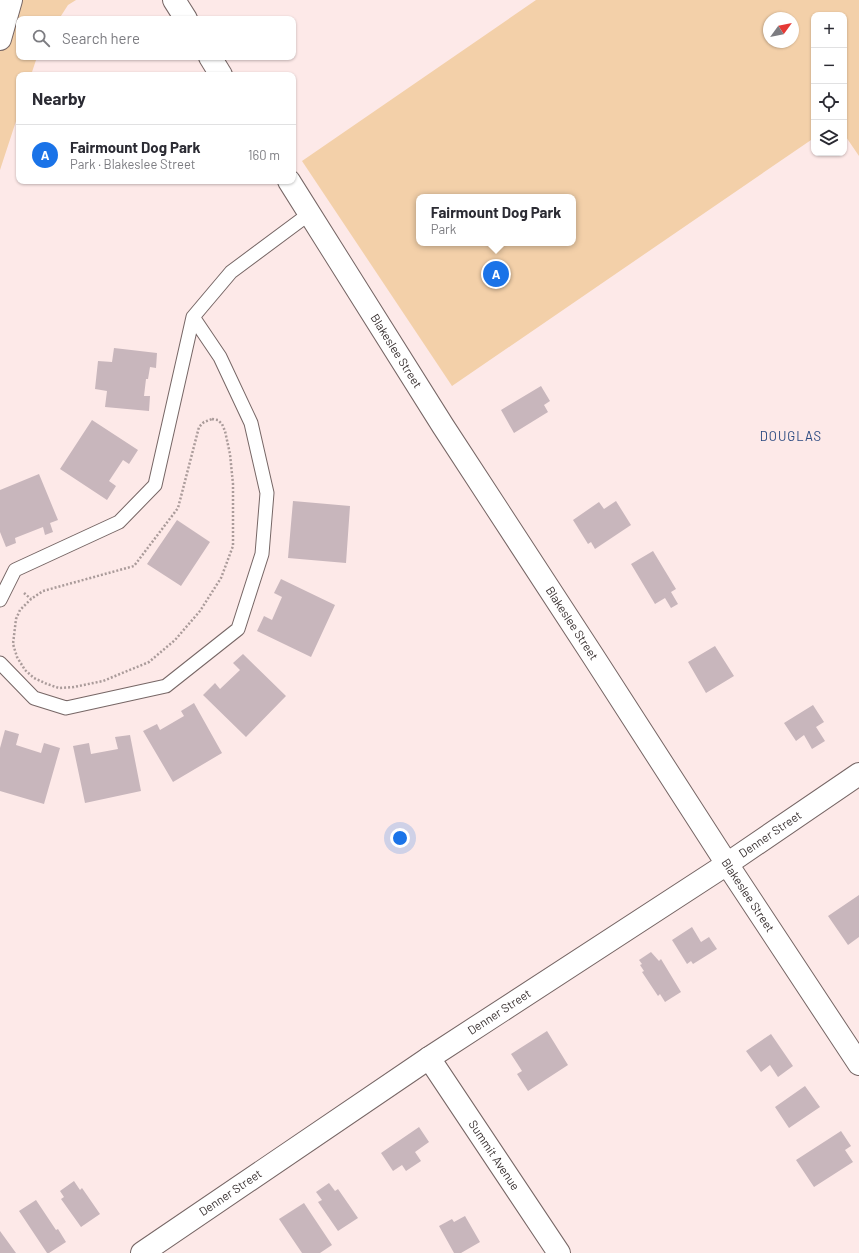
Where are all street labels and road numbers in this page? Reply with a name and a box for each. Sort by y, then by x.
street label: Blakeslee Street [368,311,425,390]
street label: Blakeslee Street [543,583,602,662]
street label: Denner Street [736,807,804,860]
street label: Blakeslee Street [719,856,778,934]
street label: Denner Street [465,986,533,1037]
street label: Summit Avenue [466,1117,523,1193]
street label: Denner Street [196,1166,264,1218]

